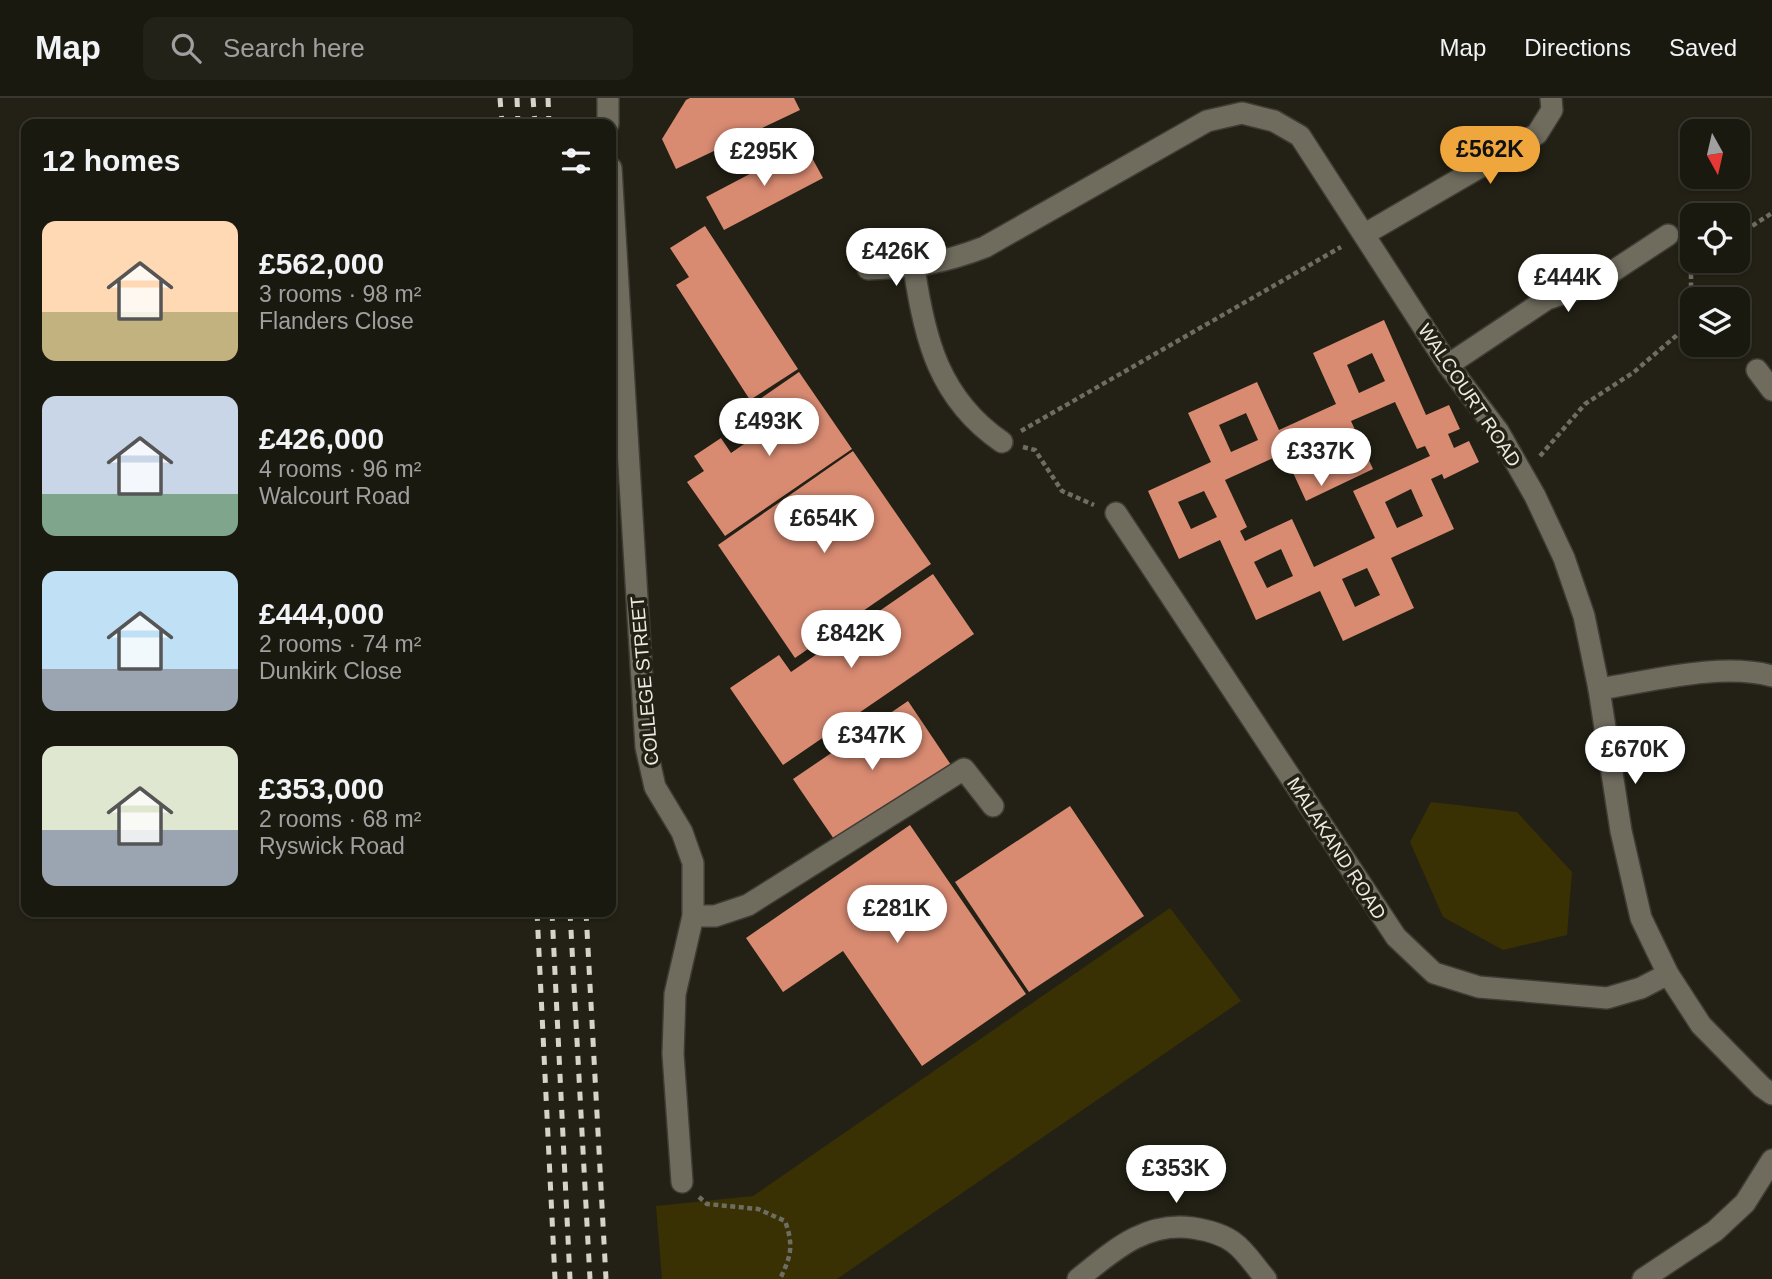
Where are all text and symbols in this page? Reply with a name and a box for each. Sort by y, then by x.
search box [143,17,633,80]
text: Map [35,29,101,66]
icon: search [167,29,205,67]
text: Search here [223,33,365,63]
text: Map [1440,34,1486,61]
text: Directions [1524,34,1631,61]
text: Saved [1669,34,1737,61]
north arrow [1680,119,1750,189]
map controls [1680,119,1750,357]
pin: £562K [1441,126,1539,186]
pin: £295K [715,129,813,188]
text: £562K [1456,136,1524,162]
text: £295K [730,138,798,164]
icon: filters [557,142,595,180]
text: 12 homes [42,144,180,177]
button: locate [1680,203,1750,273]
pin: £426K [847,228,945,288]
text: £426K [862,238,930,264]
text: £562,000 [259,247,384,280]
icon: home [98,249,182,333]
pin: £444K [1519,254,1617,314]
text: £444K [1534,264,1602,290]
text: 3 rooms · 98 m² [259,281,421,307]
button: layers [1680,287,1750,357]
text: Flanders Close [259,308,414,334]
street label: WALCOURT ROAD [1414,320,1525,471]
pin: £493K [720,398,818,458]
text: £493K [735,408,803,434]
text: £426,000 [259,422,384,455]
icon: home [98,424,182,508]
pin: £337K [1272,428,1370,488]
text: £337K [1287,438,1355,464]
text: 4 rooms · 96 m² [259,456,421,482]
text: Walcourt Road [259,483,410,509]
pin: £654K [775,496,873,555]
text: £654K [790,505,858,531]
street label: COLLEGE STREET [627,595,662,767]
text: £444,000 [259,597,384,630]
icon: home [98,599,182,683]
pin: £842K [802,610,900,670]
text: £842K [817,620,885,646]
text: 2 rooms · 74 m² [259,631,421,657]
text: Dunkirk Close [259,658,402,684]
pin: £347K [823,712,921,772]
text: £347K [838,722,906,748]
pin: £670K [1586,726,1684,786]
text: £670K [1601,736,1669,762]
text: £353,000 [259,772,384,805]
street label: MALAKAND ROAD [1283,773,1390,923]
icon: home [98,774,182,858]
text: 2 rooms · 68 m² [259,806,421,832]
text: Ryswick Road [259,833,405,859]
pin: £281K [848,886,946,945]
text: £281K [863,895,931,921]
pin: £353K [1127,1146,1225,1205]
text: £353K [1142,1155,1210,1181]

